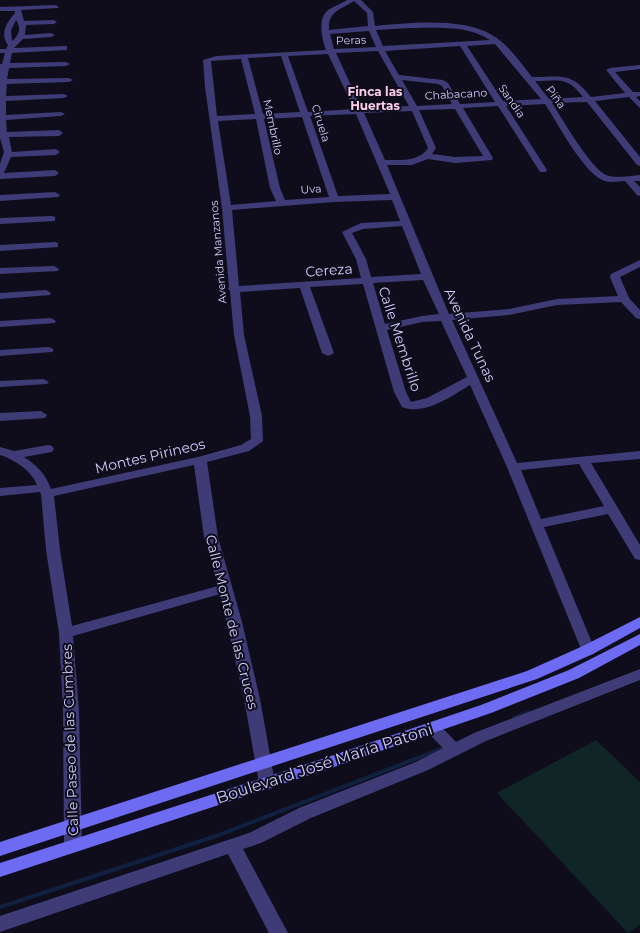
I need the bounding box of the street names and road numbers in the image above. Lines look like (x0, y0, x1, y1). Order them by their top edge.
street label: Peras (336, 32, 367, 48)
street label: Sandia (495, 82, 529, 120)
street label: Piña (543, 83, 569, 111)
street label: Chabacano (424, 85, 488, 103)
street label: Membrillo (260, 98, 286, 156)
street label: Ciruela (309, 102, 333, 144)
street label: Uva (300, 181, 322, 197)
street label: Avenida Manzanos (206, 199, 229, 304)
street label: Cereza (305, 259, 353, 281)
street label: Calle Membrillo (375, 284, 426, 394)
street label: Avenida Tunas (440, 285, 500, 385)
street label: Montes Pirineos (93, 435, 207, 477)
street label: Calle Monte de las Cruces (202, 533, 262, 711)
street label: Calle Paseo de las Cumbres (58, 644, 82, 836)
street label: Boulevard José María Patoni (214, 719, 435, 807)

